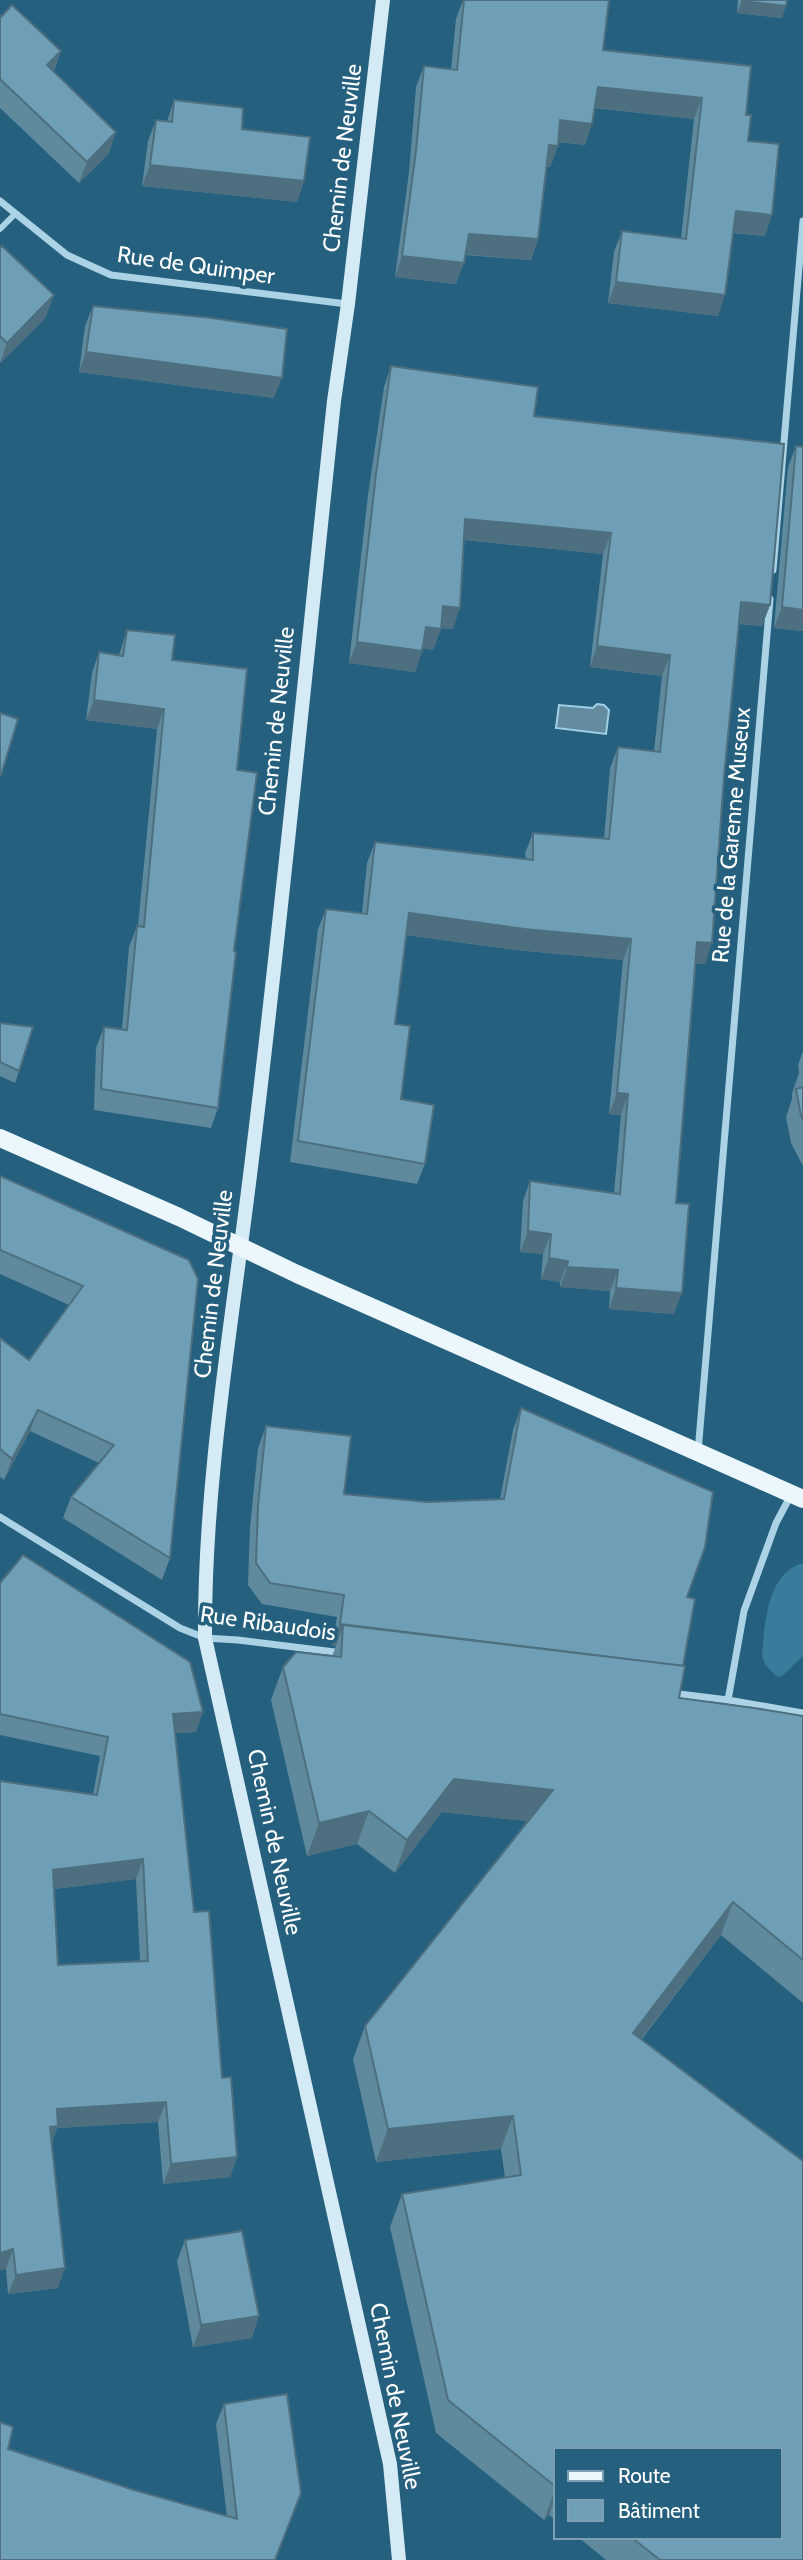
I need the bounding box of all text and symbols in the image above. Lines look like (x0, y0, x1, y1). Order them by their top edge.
street label: Chemin de Neuville (317, 62, 367, 254)
street label: Rue de Quimper (115, 240, 277, 290)
street label: Chemin de Neuville (252, 625, 300, 817)
street label: Rue de la Garenne Museux (706, 706, 756, 964)
street label: Chemin de Neuville (188, 1188, 238, 1380)
street label: Rue Ribaudois (198, 1600, 338, 1646)
street label: Chemin de Neuville (242, 1746, 308, 1938)
street label: Chemin de Neuville (364, 2300, 428, 2492)
legend (554, 2448, 782, 2539)
text: Route (618, 2463, 671, 2488)
text: Bâtiment (618, 2498, 700, 2523)

